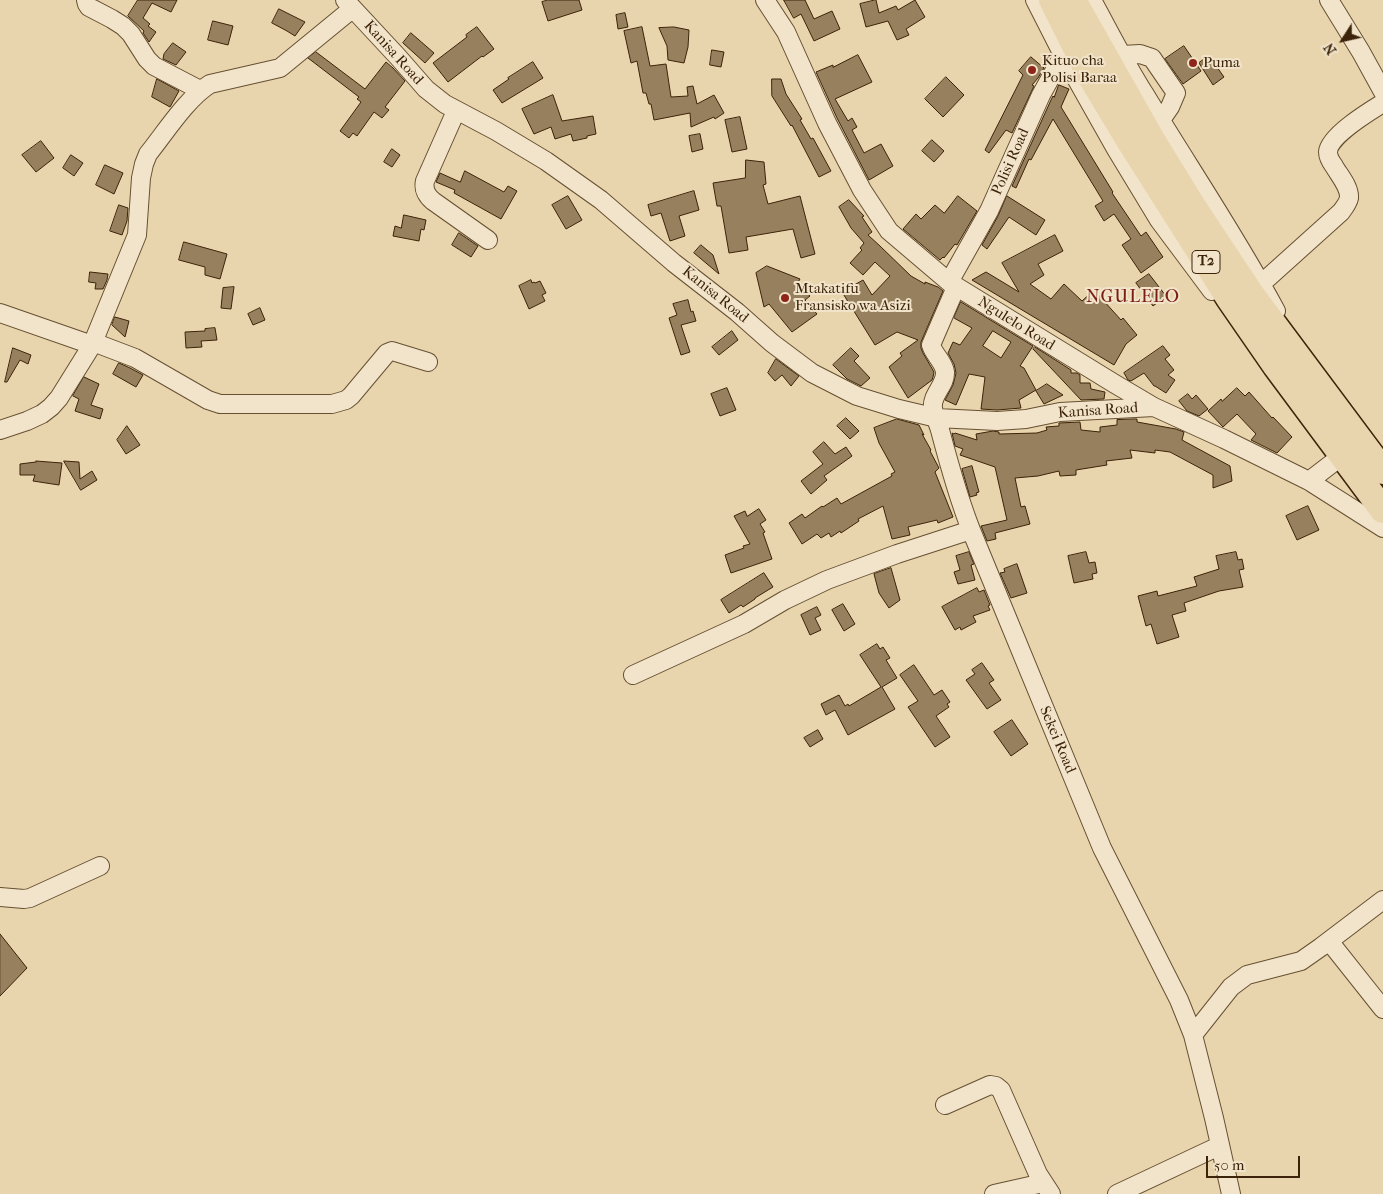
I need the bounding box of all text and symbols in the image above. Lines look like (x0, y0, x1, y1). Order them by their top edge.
north arrow (1318, 15, 1368, 65)
street label: Kanisa Road (359, 17, 427, 89)
text: N (1320, 40, 1340, 58)
place label: Kituo cha Polisi Baraa (1042, 52, 1117, 87)
place label: Puma (1203, 54, 1240, 72)
marker: Puma (1187, 57, 1199, 69)
marker: Kituo cha Polisi Baraa (1026, 64, 1038, 76)
street label: Polisi Road (988, 126, 1034, 198)
road number: T2 (1192, 250, 1220, 274)
street label: Kanisa Road (678, 263, 752, 327)
place label: Mtakatifu Fransisko wa Asizi (795, 280, 911, 315)
district label: NGULELO (1085, 287, 1181, 309)
marker: Mtakatifu Fransisko wa Asizi (779, 292, 791, 304)
street label: Ngulelo Road (974, 293, 1058, 355)
street label: Kanisa Road (1057, 399, 1139, 423)
street label: Sekei Road (1035, 704, 1079, 776)
scale bar (1208, 1146, 1302, 1178)
text: 50 m (1214, 1156, 1244, 1174)

